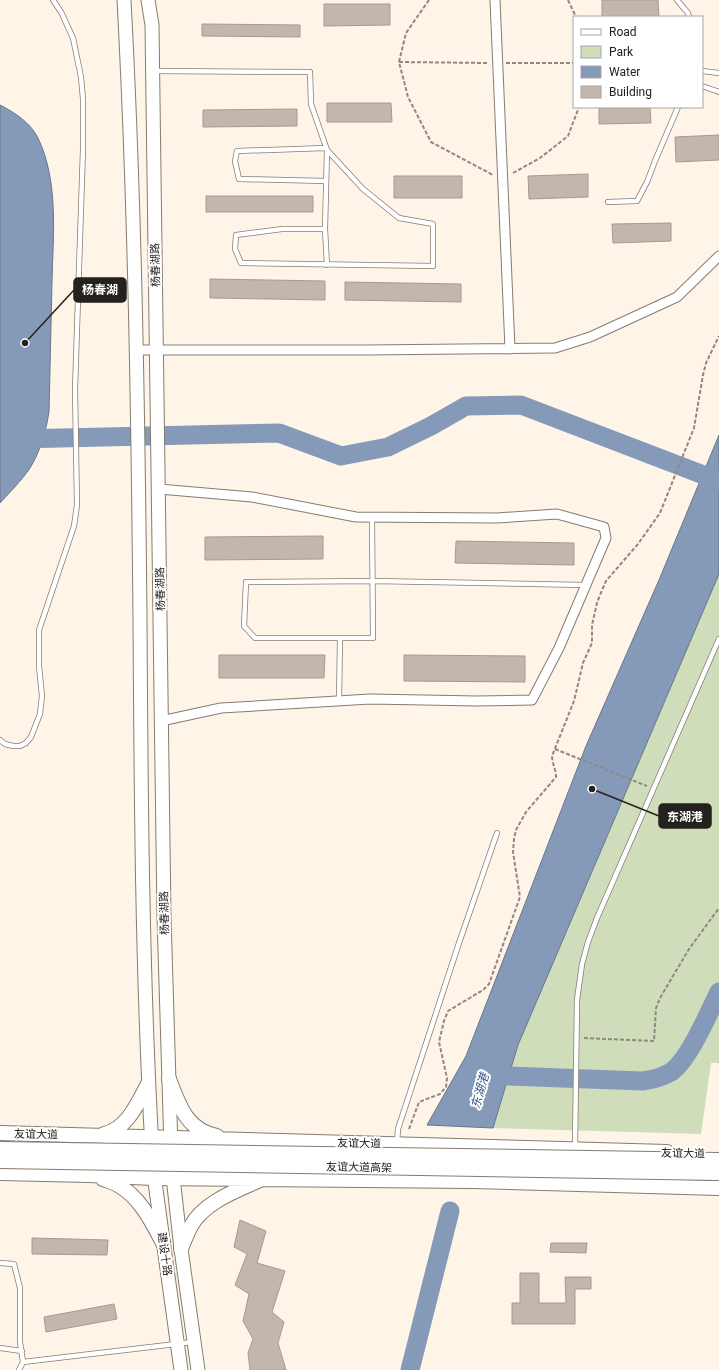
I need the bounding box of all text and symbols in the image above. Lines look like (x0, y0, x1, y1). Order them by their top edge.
legend (573, 16, 703, 108)
text: Road (609, 25, 637, 39)
text: Park (609, 45, 634, 59)
text: Water (609, 65, 640, 79)
text: Building (609, 85, 652, 99)
street label: 杨春湖路 (149, 243, 162, 287)
callout: 杨春湖 (74, 278, 126, 302)
text: 杨春湖 (82, 283, 118, 297)
street label: 杨春湖路 (154, 567, 167, 611)
callout: 东湖港 (659, 804, 711, 828)
text: 东湖港 (667, 810, 703, 824)
street label: 杨春湖路 (158, 891, 171, 935)
water label: 东湖港 (468, 1070, 492, 1110)
street label: 友谊大道 (14, 1128, 58, 1141)
street label: 友谊大道 (337, 1137, 381, 1150)
street label: 友谊大道 (661, 1147, 705, 1160)
street label: 友谊大道高架 (326, 1160, 392, 1175)
street label: 建设十路 (155, 1231, 174, 1277)

